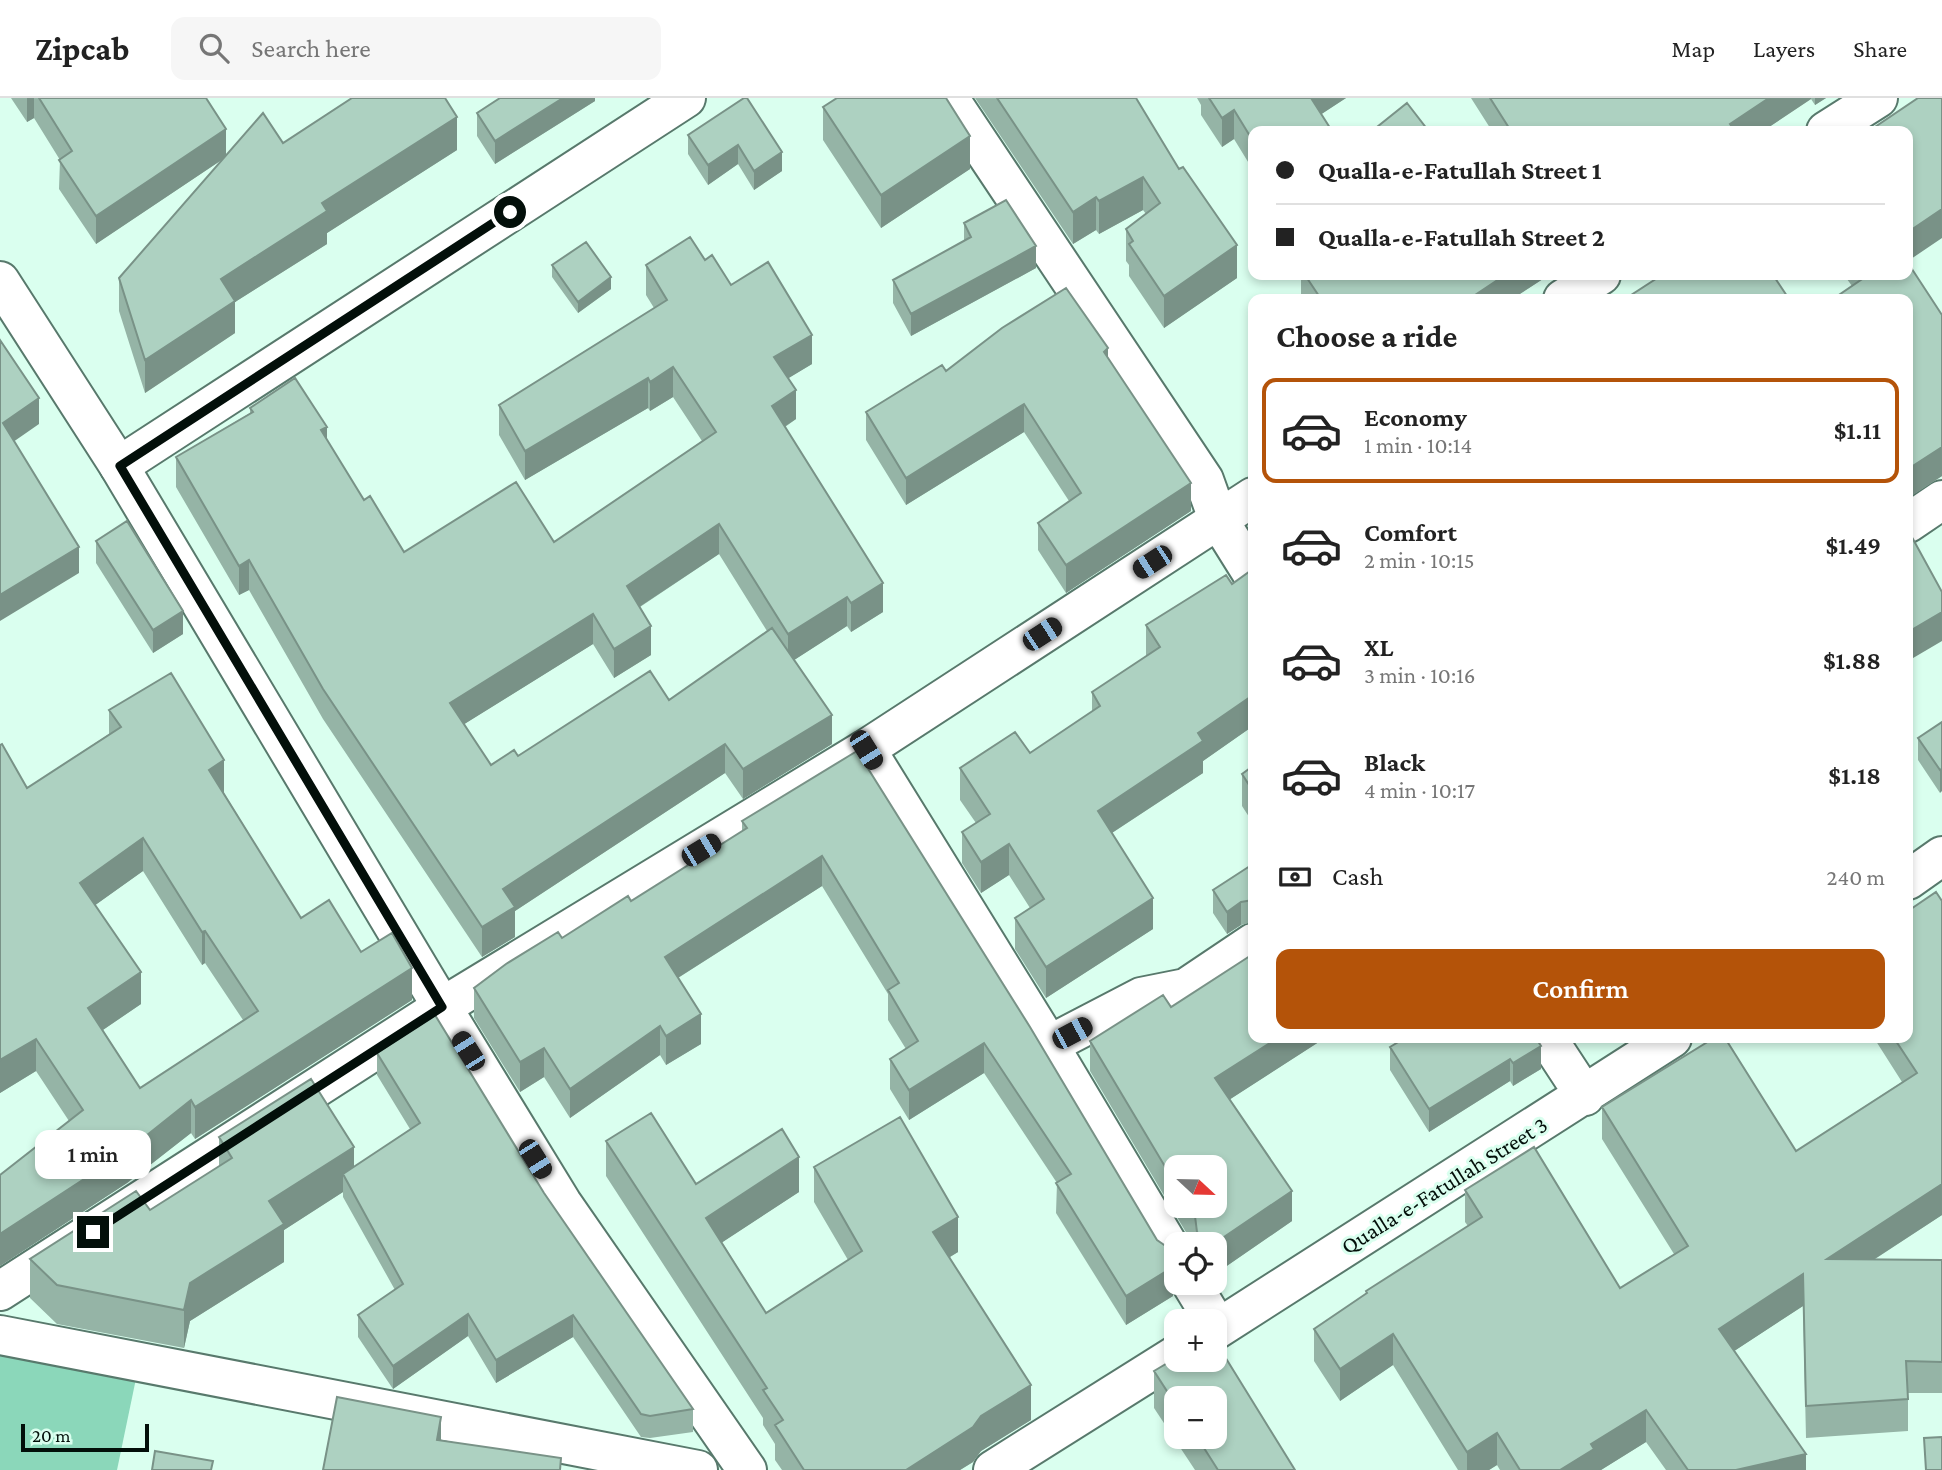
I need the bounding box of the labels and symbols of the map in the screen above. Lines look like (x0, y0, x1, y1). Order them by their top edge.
route start (494, 196, 526, 228)
car (1129, 542, 1176, 582)
car (1019, 614, 1066, 654)
car (846, 727, 887, 773)
car (678, 830, 725, 870)
car (1049, 1014, 1096, 1052)
car (448, 1028, 489, 1074)
street label: Qualla-e-Fatullah Street 3 (1336, 1111, 1552, 1259)
callout: 1 min (35, 1130, 151, 1180)
car (515, 1136, 556, 1182)
north arrow (1164, 1155, 1227, 1218)
route end (77, 1216, 109, 1248)
scale bar (21, 1421, 149, 1453)

